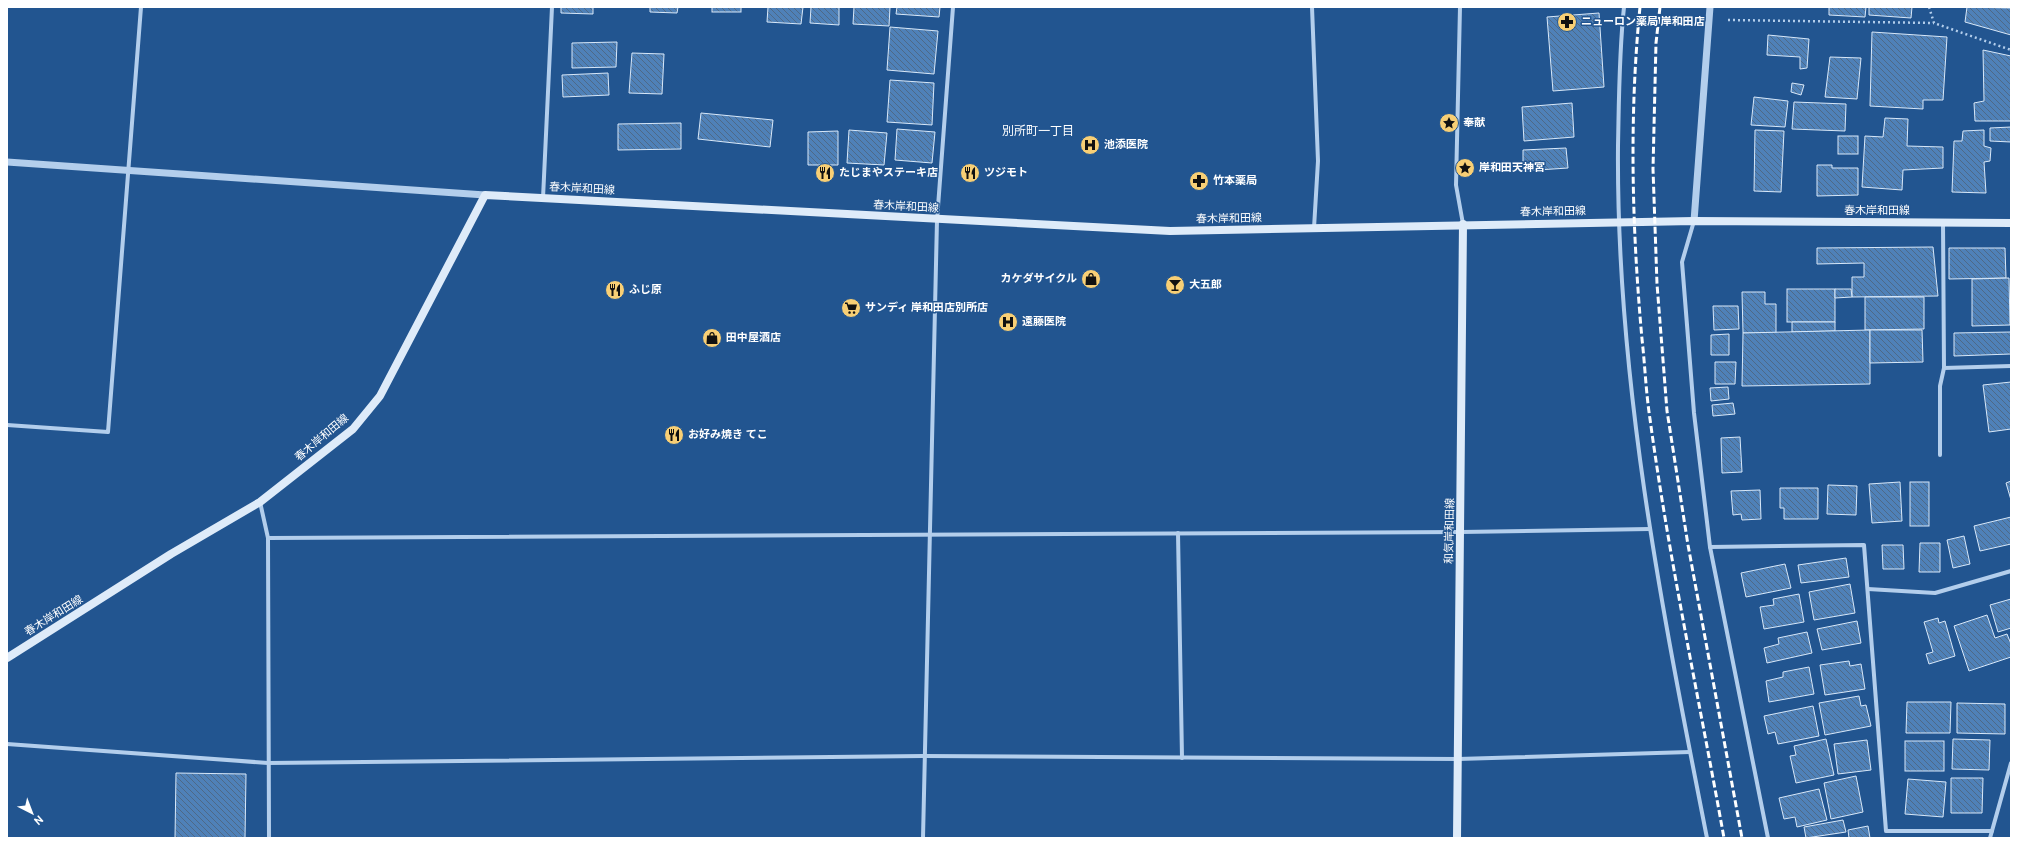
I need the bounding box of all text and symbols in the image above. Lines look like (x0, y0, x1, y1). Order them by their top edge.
pharmacy icon: ニューロン薬局 岸和田店 (1556, 11, 1578, 33)
place label: ニューロン薬局 岸和田店 (1581, 15, 1705, 29)
place icon: 奉献 (1438, 112, 1460, 134)
place label: 奉献 (1463, 116, 1486, 130)
district label: 別所町一丁目 (1002, 124, 1074, 140)
hospital icon: 池添医院 (1079, 134, 1101, 156)
place label: 池添医院 (1104, 138, 1148, 152)
place icon: 岸和田天神宮 (1454, 157, 1476, 179)
place label: 岸和田天神宮 (1479, 161, 1545, 175)
restaurant icon: たじまやステーキ店 (814, 162, 836, 184)
restaurant icon: ツジモト (959, 162, 981, 184)
place label: たじまやステーキ店 (839, 166, 938, 180)
place label: ツジモト (984, 166, 1028, 180)
pharmacy icon: 竹本薬局 (1188, 170, 1210, 192)
place label: 竹本薬局 (1213, 174, 1257, 188)
street label: 春木岸和田線 (549, 180, 615, 198)
street label: 春木岸和田線 (873, 198, 939, 216)
street label: 春木岸和田線 (1520, 204, 1586, 220)
street label: 春木岸和田線 (1844, 204, 1910, 218)
street label: 春木岸和田線 (1196, 211, 1262, 227)
shop icon: カケダサイクル (1080, 268, 1102, 290)
place label: カケダサイクル (1001, 272, 1077, 286)
bar icon: 大五郎 (1164, 274, 1186, 296)
place label: 大五郎 (1189, 278, 1222, 292)
restaurant icon: ふじ原 (604, 279, 626, 301)
place label: ふじ原 (629, 283, 662, 297)
supermarket icon: サンディ 岸和田店別所店 (840, 297, 862, 319)
place label: サンディ 岸和田店別所店 (865, 301, 988, 315)
hospital icon: 遠藤医院 (997, 311, 1019, 333)
place label: 遠藤医院 (1022, 315, 1066, 329)
shop icon: 田中屋酒店 (701, 327, 723, 349)
place label: 田中屋酒店 (726, 331, 781, 345)
street label: 春木岸和田線 (292, 411, 352, 465)
restaurant icon: お好み焼き てこ (663, 424, 685, 446)
place label: お好み焼き てこ (688, 428, 768, 442)
street label: 和気岸和田線 (1442, 498, 1458, 564)
street label: 春木岸和田線 (22, 593, 86, 639)
north arrow (12, 793, 52, 833)
text: N (30, 812, 46, 828)

